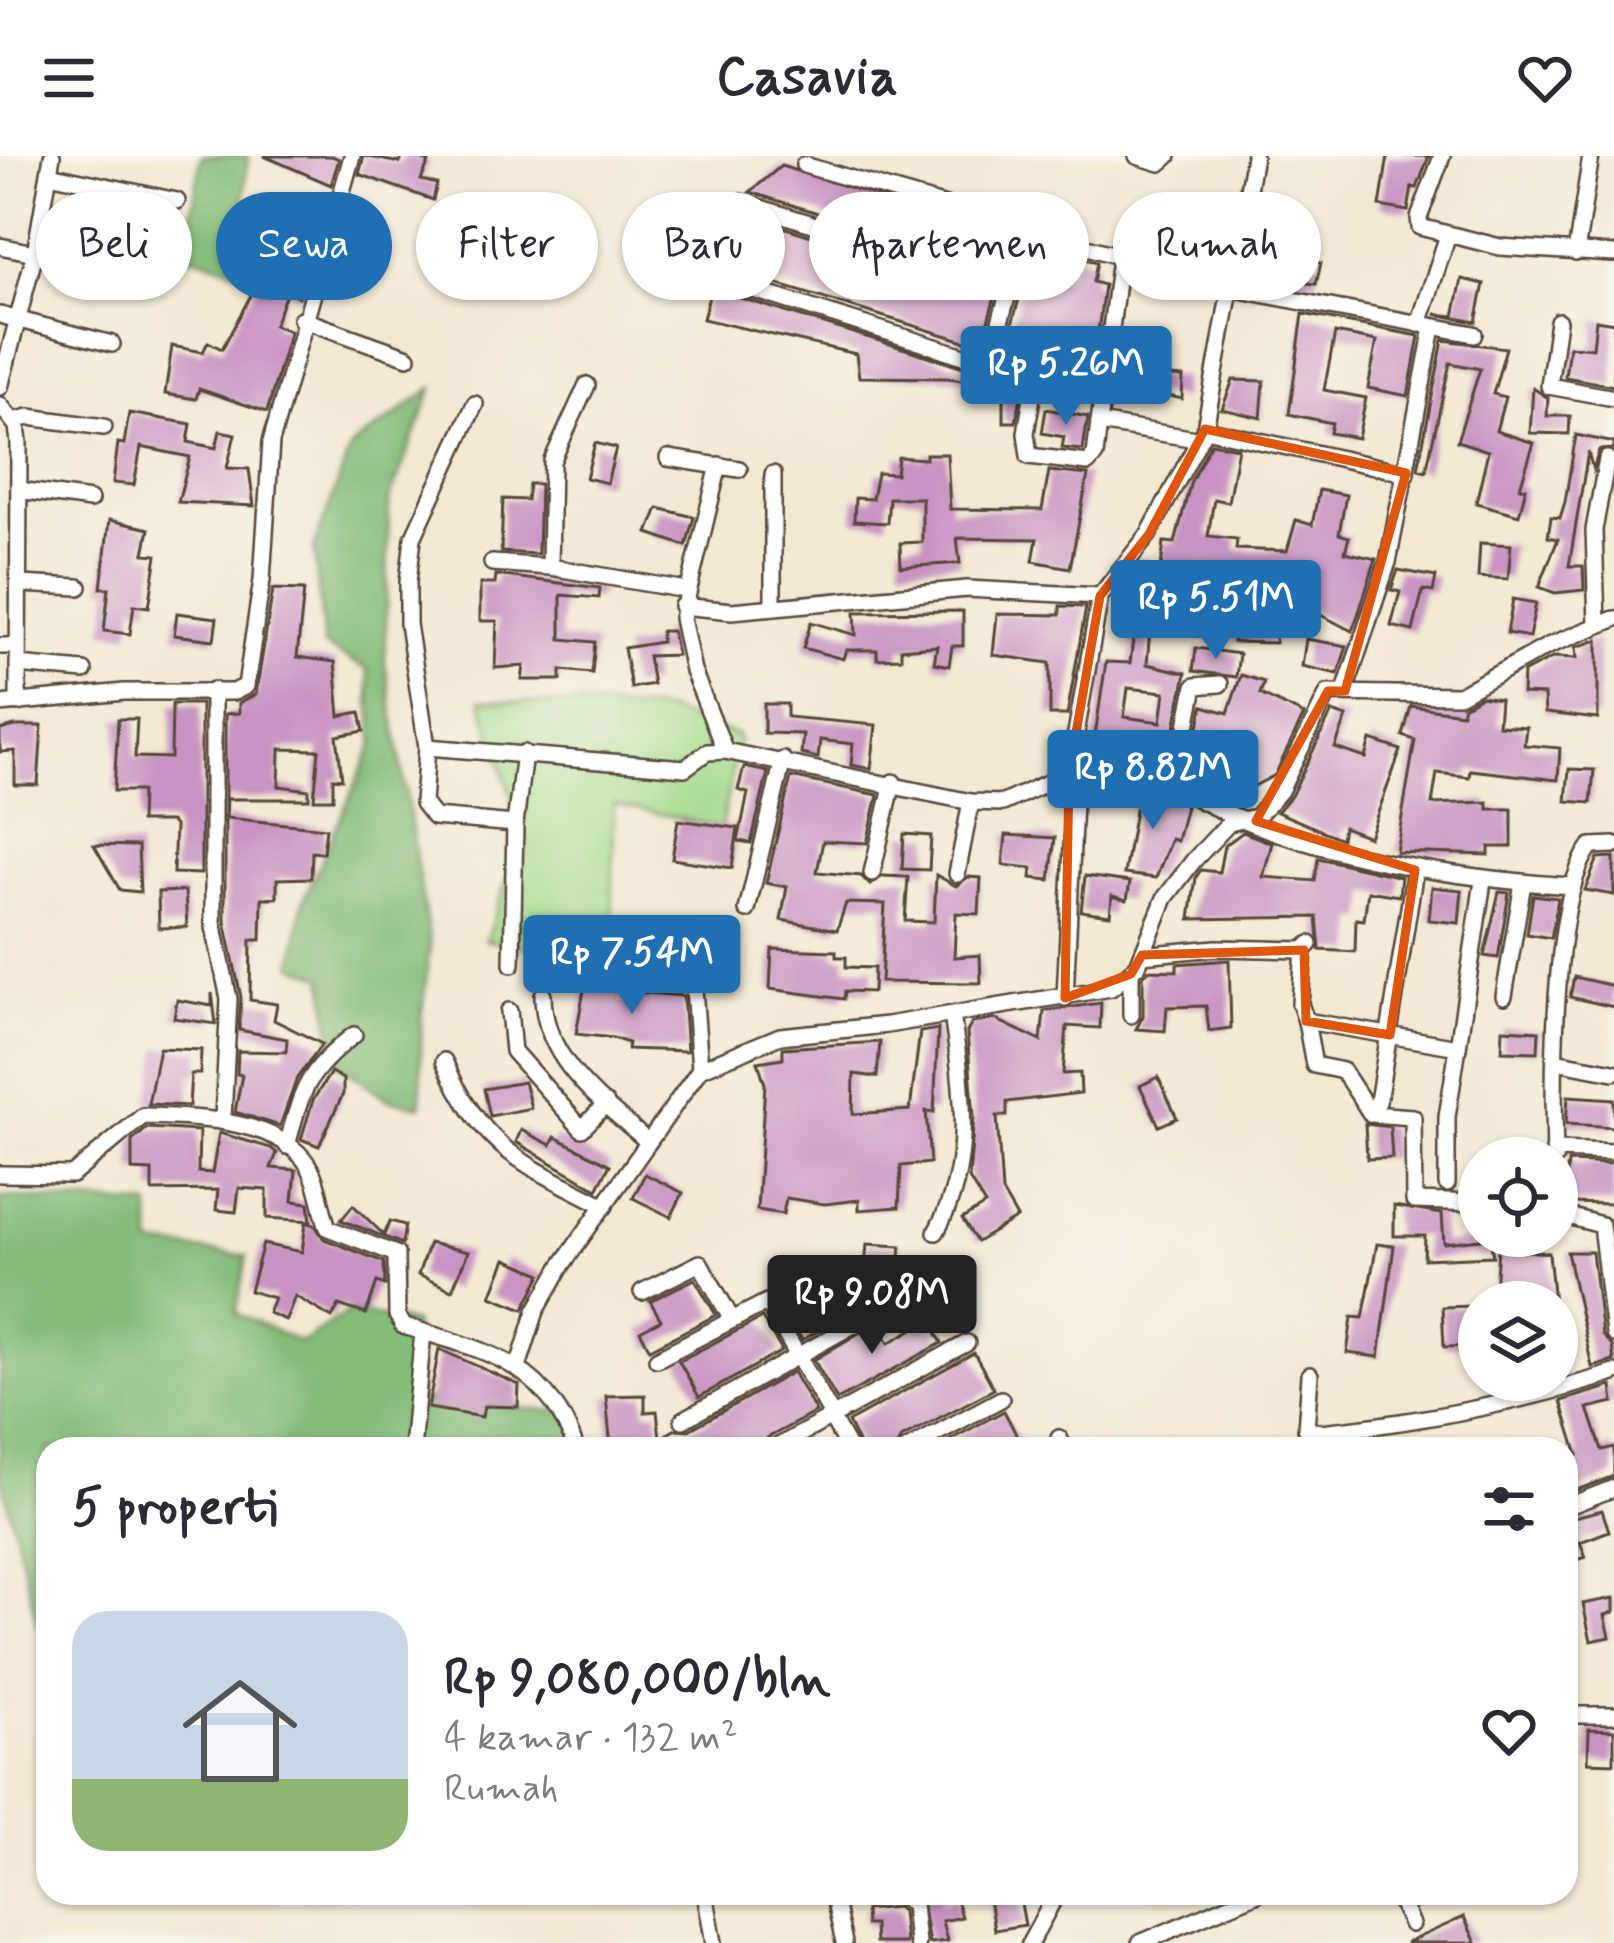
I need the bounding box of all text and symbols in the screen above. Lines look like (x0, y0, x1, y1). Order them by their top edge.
text: Casavia (716, 43, 898, 114)
icon: menu (36, 45, 102, 111)
icon: heart (1512, 45, 1578, 111)
chip: Beli (36, 192, 192, 300)
chip: Sewa (216, 192, 392, 300)
chip: Filter (416, 192, 598, 300)
chip: Baru (622, 192, 785, 300)
chip: Apartemen (809, 192, 1089, 300)
chip: Rumah (1113, 192, 1321, 300)
pin: Rp 5.26M (942, 326, 1190, 428)
text: Rp 5.26M (988, 339, 1144, 390)
pin: Rp 5.51M (1092, 560, 1340, 662)
text: Rp 5.51M (1138, 573, 1294, 624)
pin: Rp 8.82M (1029, 730, 1277, 832)
text: Rp 8.82M (1074, 743, 1232, 794)
pin: Rp 7.54M (508, 915, 756, 1017)
text: Rp 7.54M (550, 928, 714, 979)
map controls (1458, 1137, 1578, 1401)
button: locate (1458, 1137, 1578, 1257)
pin: Rp 9.08M (748, 1255, 996, 1357)
text: Rp 9.08M (795, 1268, 950, 1319)
button: layers (1458, 1281, 1578, 1401)
text: 5 properti (72, 1476, 277, 1542)
icon: filters (1476, 1476, 1542, 1542)
text: Rp 9,080,000/bln (444, 1647, 830, 1713)
icon: home (168, 1659, 312, 1803)
icon: heart (1476, 1698, 1542, 1764)
text: 4 kamar · 132 m² (444, 1713, 738, 1764)
text: Rumah (444, 1764, 559, 1815)

